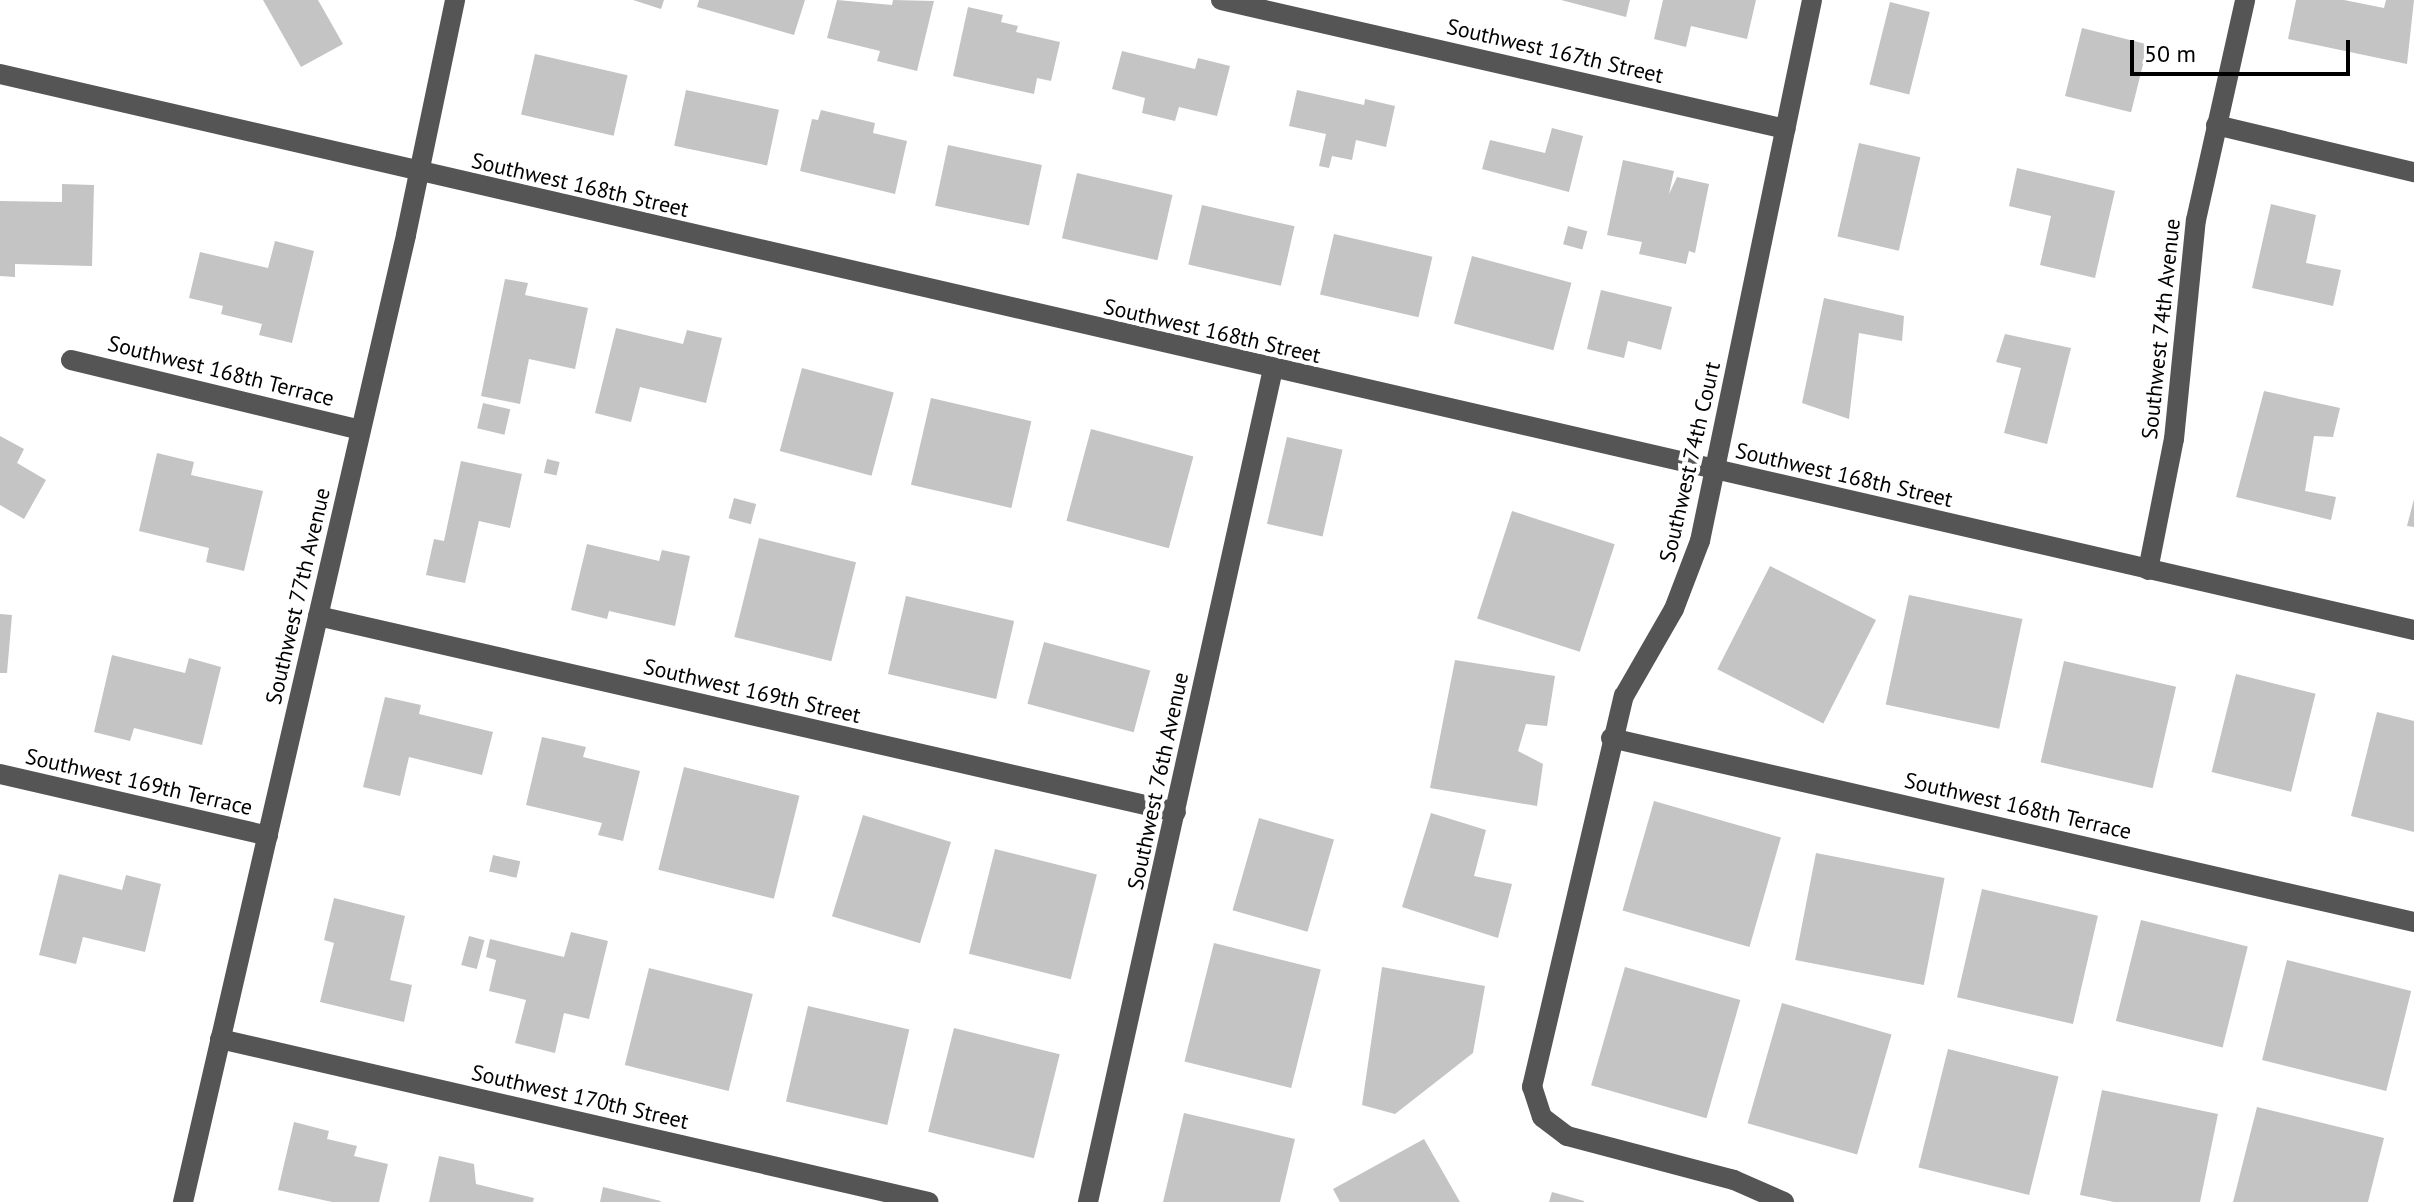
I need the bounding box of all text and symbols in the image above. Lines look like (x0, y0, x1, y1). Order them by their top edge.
street label: Southwest 167th Street (1444, 13, 1666, 89)
scale bar (2134, 24, 2354, 74)
text: 50 m (2144, 38, 2196, 69)
street label: Southwest 168th Street (469, 147, 691, 223)
street label: Southwest 74th Avenue (2136, 217, 2186, 441)
street label: Southwest 168th Street (1101, 293, 1323, 369)
street label: Southwest 168th Terrace (105, 330, 337, 412)
street label: Southwest 74th Court (1654, 359, 1726, 565)
street label: Southwest 168th Street (1733, 437, 1955, 513)
street label: Southwest 77th Avenue (260, 485, 336, 707)
street label: Southwest 169th Street (641, 653, 863, 729)
street label: Southwest 76th Avenue (1122, 669, 1194, 893)
street label: Southwest 169th Terrace (23, 743, 255, 821)
street label: Southwest 168th Terrace (1902, 767, 2134, 845)
street label: Southwest 170th Street (469, 1059, 691, 1135)

